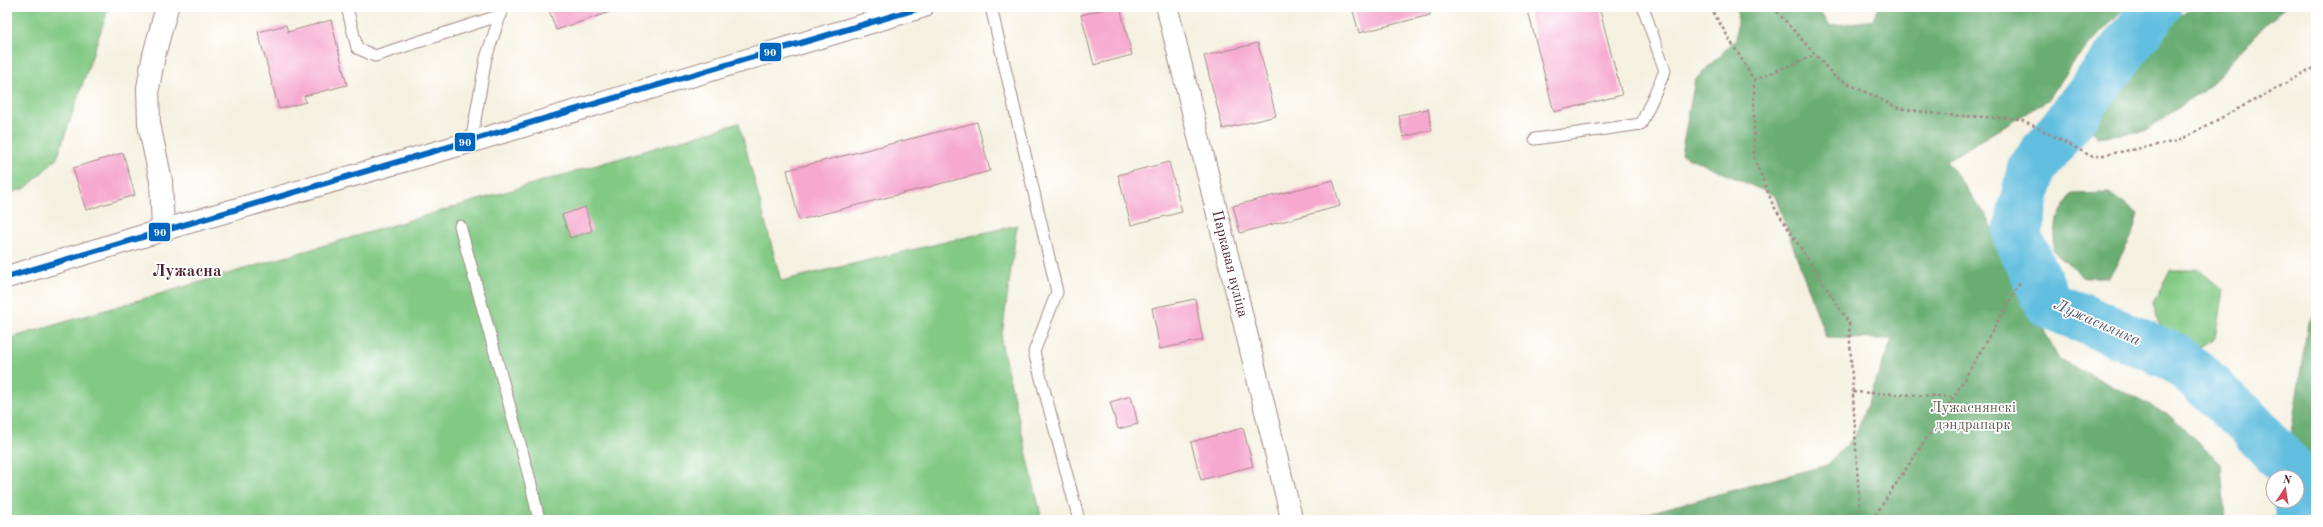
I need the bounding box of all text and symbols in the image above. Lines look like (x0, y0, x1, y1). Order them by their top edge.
line badge: 90 (759, 42, 782, 62)
text: 90 (764, 48, 776, 59)
line badge: 90 (454, 132, 476, 152)
text: 90 (459, 138, 471, 149)
street label: Паркавая вуліца (1208, 209, 1250, 320)
line badge: 90 (148, 222, 171, 242)
text: 90 (154, 228, 166, 239)
district label: Лужасна (152, 263, 222, 280)
water label: Лужаснянка (2051, 297, 2143, 349)
park label: Лужаснянскі дэндрапарк (1930, 401, 2016, 433)
north arrow (2265, 469, 2305, 509)
text: N (2282, 474, 2293, 487)

